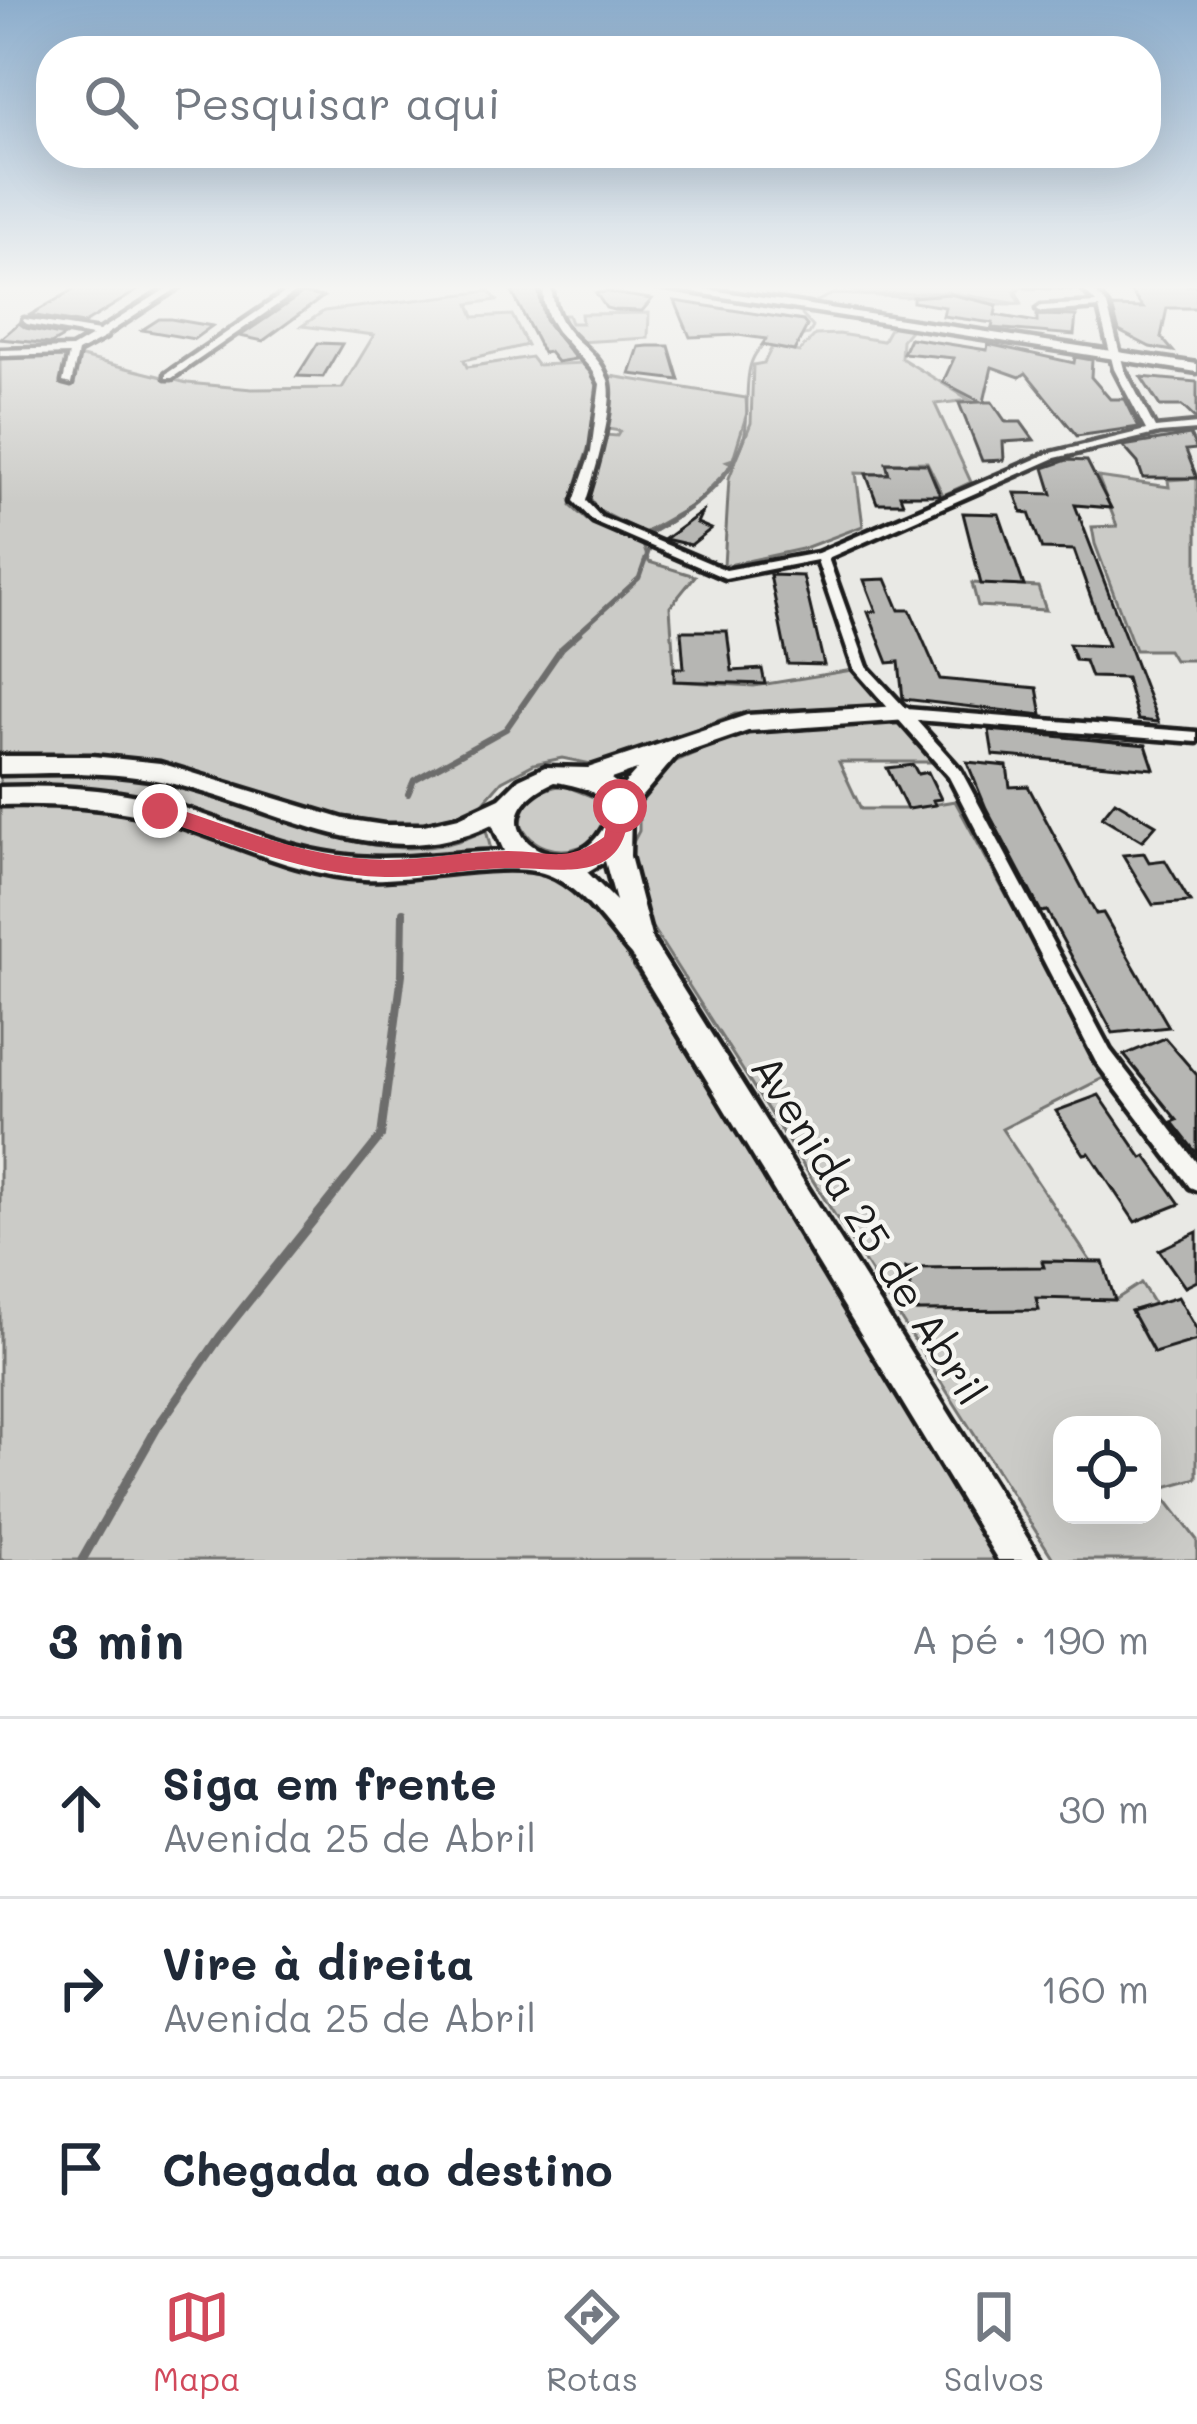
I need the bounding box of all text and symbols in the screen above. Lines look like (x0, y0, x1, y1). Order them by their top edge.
search box (36, 36, 1161, 168)
icon: search (78, 69, 144, 135)
text: Pesquisar aqui (174, 73, 501, 131)
route start (593, 779, 647, 833)
route end (133, 784, 187, 838)
street label: Avenida 25 de Abril (740, 1043, 1000, 1415)
map controls (1053, 1416, 1161, 1524)
button: locate (1053, 1416, 1161, 1524)
text: 3 min (48, 1605, 184, 1672)
text: A pé · 190 m (911, 1613, 1149, 1664)
text: Siga em frente (162, 1753, 497, 1811)
icon: ahead (48, 1775, 114, 1841)
text: 30 m (1059, 1782, 1149, 1833)
text: Avenida 25 de Abril (162, 1811, 536, 1862)
text: Vire à direita (162, 1933, 474, 1991)
icon: right (48, 1955, 114, 2021)
text: 160 m (1040, 1962, 1149, 2013)
text: Avenida 25 de Abril (162, 1991, 536, 2042)
icon: arrive (48, 2135, 114, 2201)
text: Chegada ao destino (162, 2139, 613, 2197)
tab: Mapa (153, 2284, 241, 2399)
tab: Rotas (546, 2284, 638, 2399)
tab: Salvos (944, 2284, 1044, 2399)

